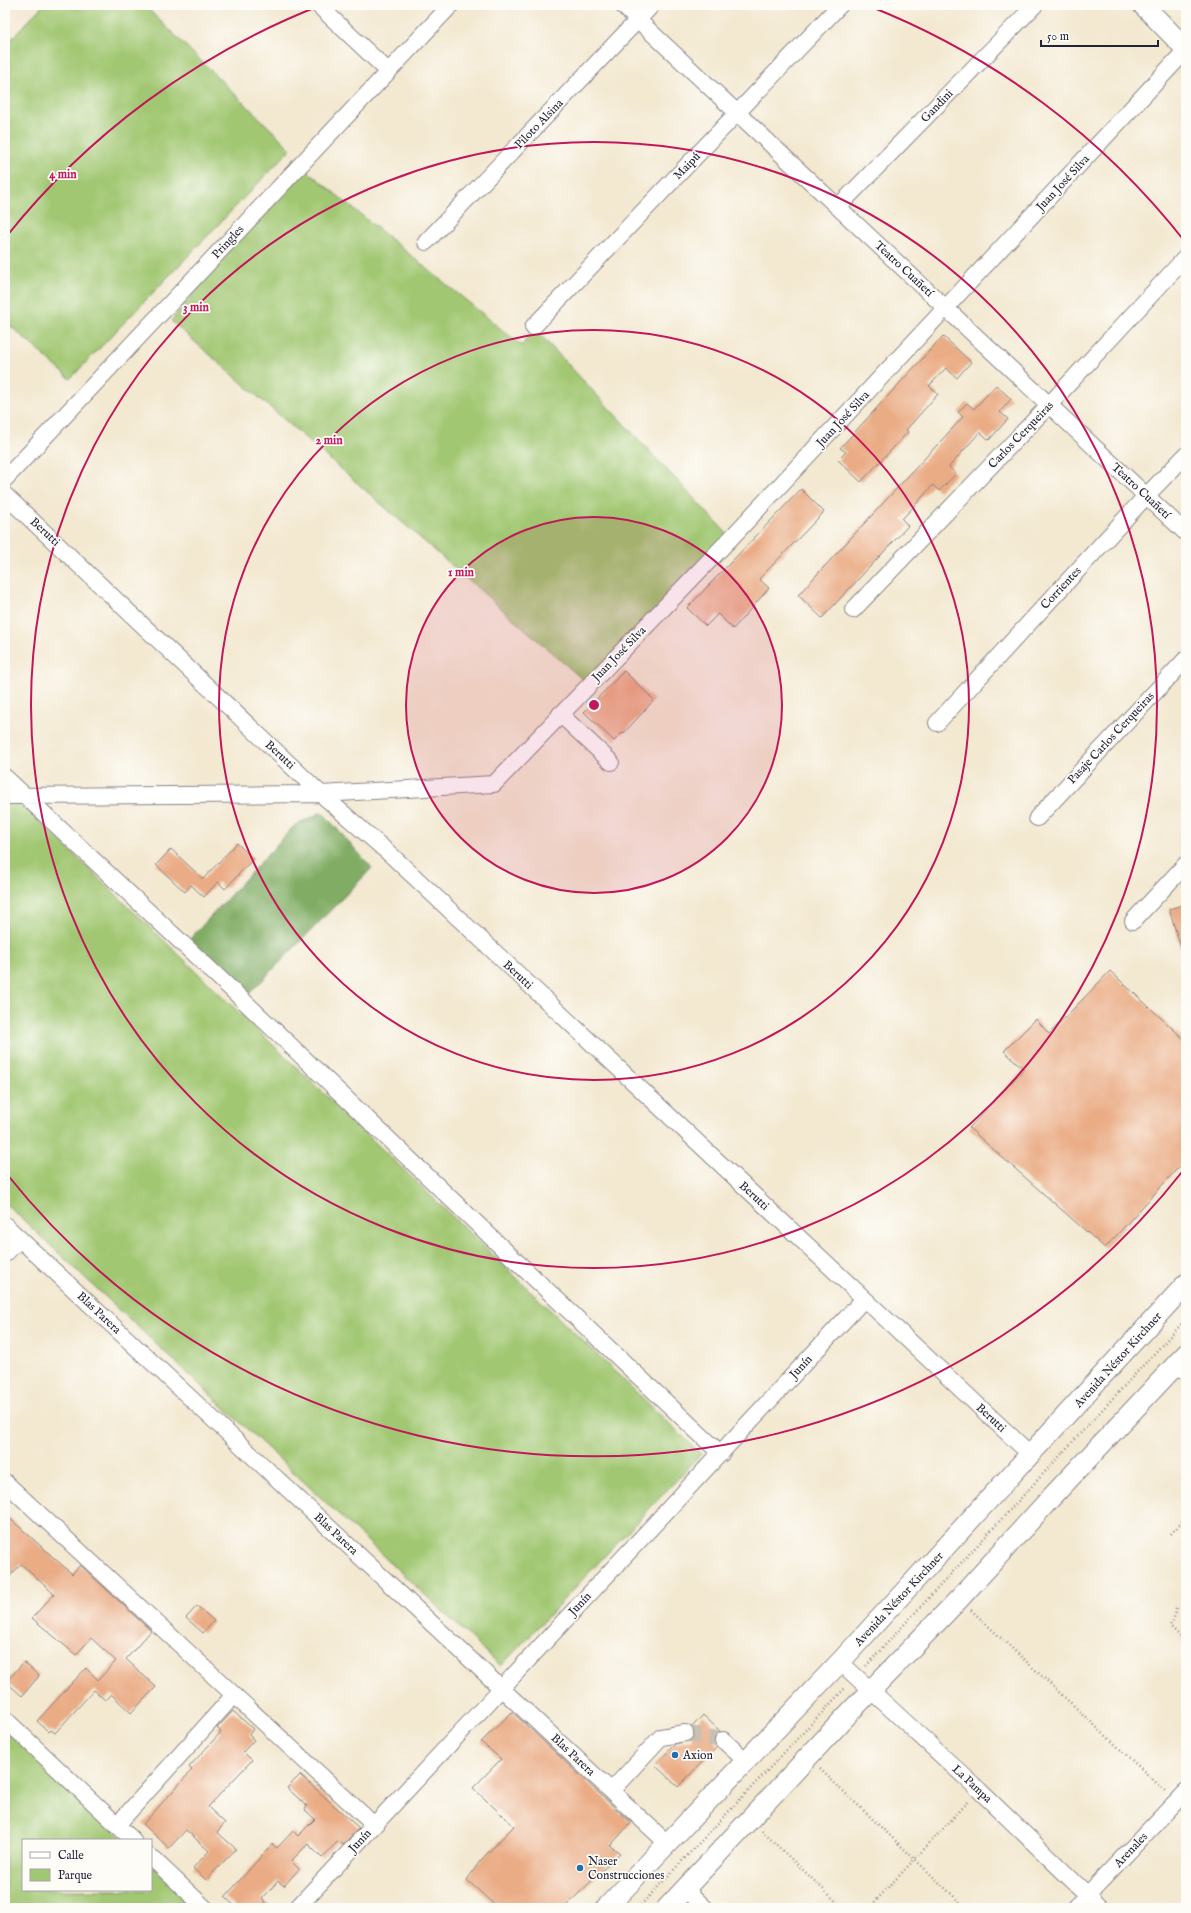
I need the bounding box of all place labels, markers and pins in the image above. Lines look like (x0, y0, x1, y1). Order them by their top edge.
centre of rings (587, 698, 601, 712)
place label: Axion (682, 1748, 714, 1763)
marker: Axion (670, 1750, 680, 1760)
place label: Naser Construcciones (588, 1854, 664, 1883)
marker: Naser Construcciones (575, 1863, 585, 1873)

